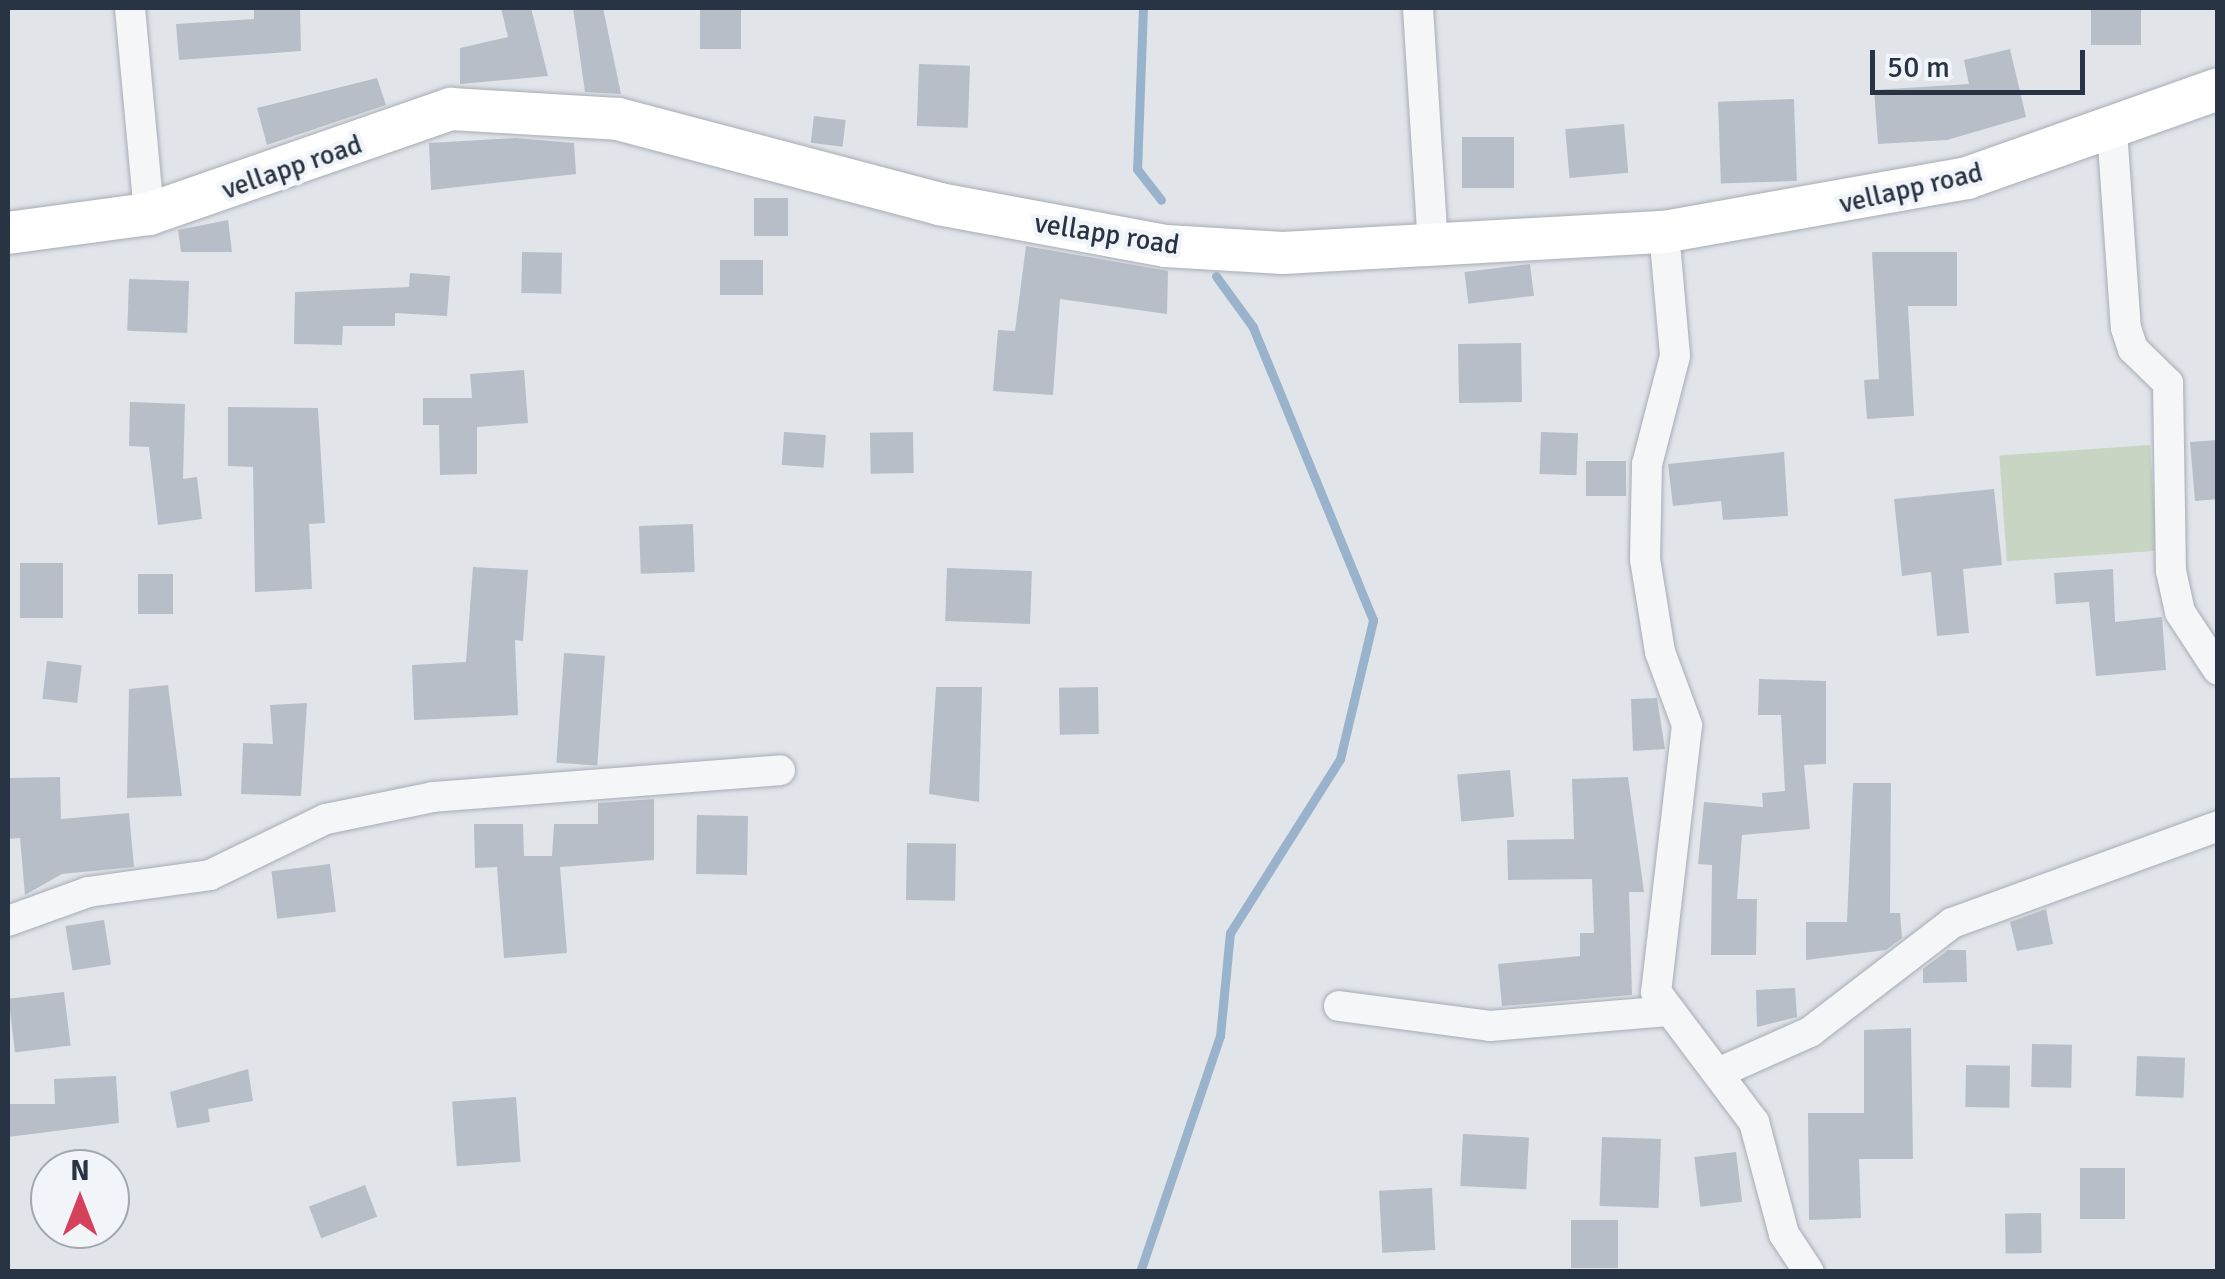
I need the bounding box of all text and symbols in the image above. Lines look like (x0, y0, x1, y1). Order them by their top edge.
scale bar (1875, 30, 2090, 92)
text: 50 m (1887, 49, 1950, 86)
street label: vellapp road (218, 127, 366, 207)
street label: vellapp road (1836, 155, 1986, 221)
street label: vellapp road (1032, 206, 1182, 262)
north arrow (30, 1149, 130, 1249)
text: N (70, 1154, 90, 1188)

